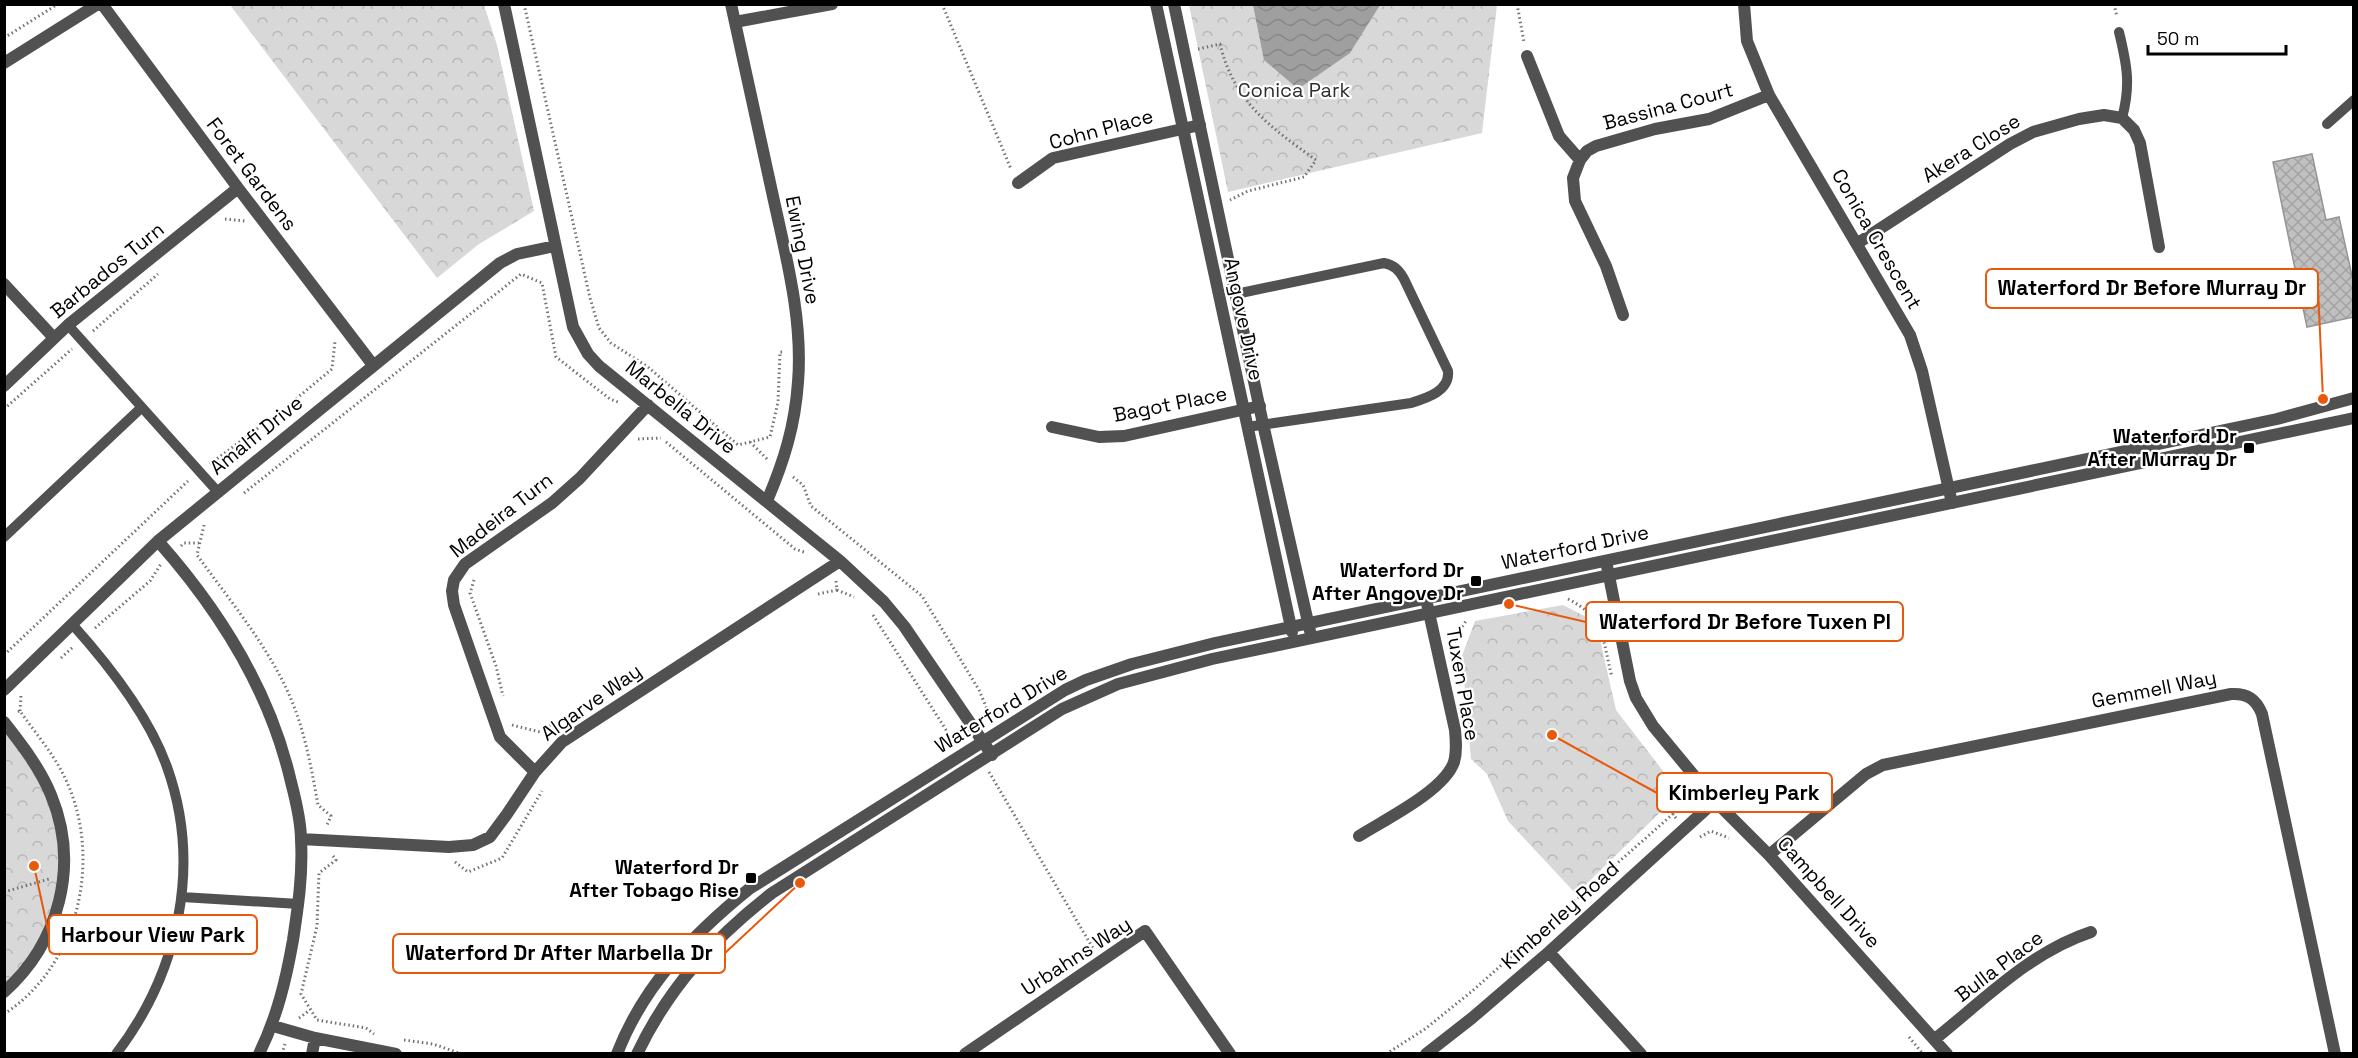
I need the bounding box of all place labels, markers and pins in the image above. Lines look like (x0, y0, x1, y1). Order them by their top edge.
callout: Waterford Dr Before Murray Dr (1986, 269, 2318, 308)
place label: Waterford Dr After Murray Dr (2088, 423, 2237, 472)
marker: Waterford Dr After Murray Dr (2242, 441, 2256, 455)
place label: Waterford Dr After Angove Dr (1312, 557, 1464, 606)
marker: Waterford Dr After Angove Dr (1469, 574, 1483, 588)
callout: Waterford Dr Before Tuxen Pl (1586, 602, 1903, 641)
callout: Kimberley Park (1657, 773, 1832, 812)
place label: Waterford Dr After Tobago Rise (569, 854, 739, 903)
marker: Waterford Dr After Tobago Rise (744, 871, 758, 885)
callout: Harbour View Park (49, 915, 257, 954)
callout: Waterford Dr After Marbella Dr (393, 934, 725, 973)

